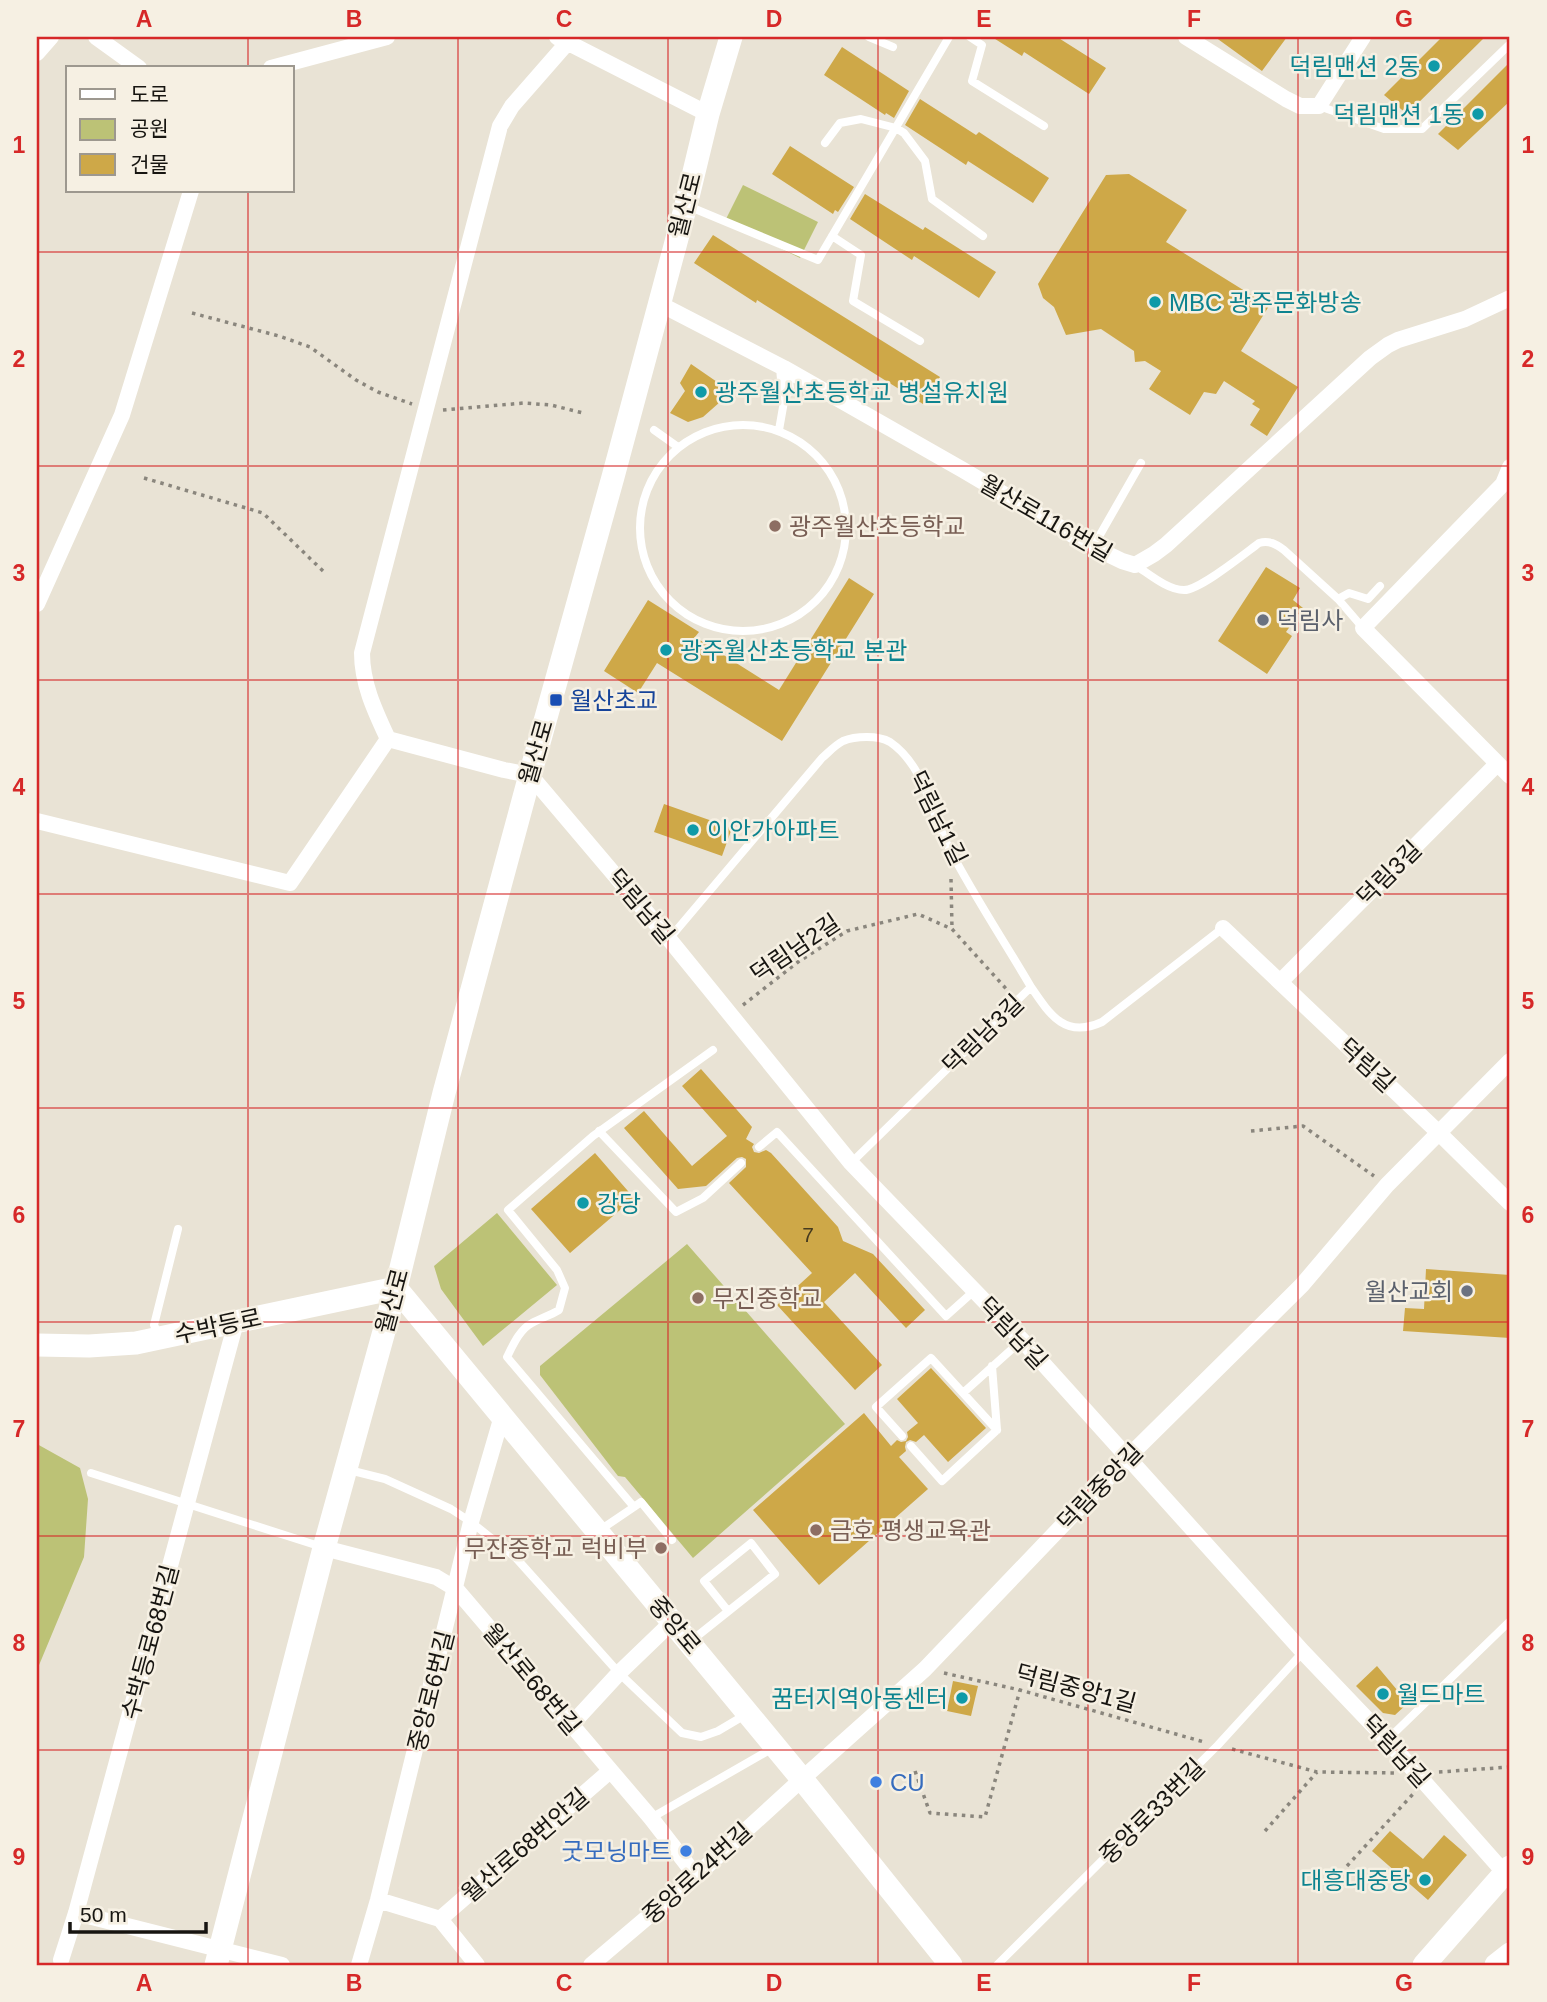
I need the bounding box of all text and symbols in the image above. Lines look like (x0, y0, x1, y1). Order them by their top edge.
text: A (136, 6, 152, 32)
text: B (346, 6, 362, 32)
text: C (556, 6, 572, 32)
text: D (766, 6, 782, 32)
text: E (976, 6, 992, 32)
text: F (1187, 6, 1201, 32)
text: G (1395, 6, 1413, 32)
place label: 덕림맨션 2동 (1290, 53, 1420, 80)
marker: 덕림맨션 2동 (1426, 58, 1442, 74)
legend (66, 66, 294, 192)
text: 도로 (130, 83, 169, 106)
place label: 덕림맨션 1동 (1334, 101, 1464, 128)
marker: 덕림맨션 1동 (1470, 106, 1486, 122)
text: 공원 (130, 117, 169, 140)
text: 1 (13, 132, 26, 158)
text: 1 (1522, 132, 1535, 158)
text: 건물 (130, 153, 169, 176)
street label: 월산로 (664, 170, 706, 240)
place label: MBC 광주문화방송 (1169, 289, 1361, 316)
marker: MBC 광주문화방송 (1147, 294, 1163, 310)
text: 2 (13, 346, 25, 372)
text: 2 (1522, 346, 1534, 372)
place label: 광주월산초등학교 병설유치원 (715, 379, 1009, 406)
marker: 광주월산초등학교 병설유치원 (693, 384, 709, 400)
street label: 월산로116번길 (975, 469, 1117, 567)
place label: 광주월산초등학교 (789, 513, 966, 540)
marker: 광주월산초등학교 (767, 518, 783, 534)
text: 3 (13, 560, 25, 586)
text: 3 (1522, 560, 1534, 586)
place label: 덕림사 (1277, 607, 1343, 634)
marker: 덕림사 (1255, 612, 1271, 628)
place label: 광주월산초등학교 본관 (680, 637, 907, 664)
marker: 광주월산초등학교 본관 (658, 642, 674, 658)
place label: 월산초교 (570, 687, 658, 714)
marker: 월산초교 (548, 692, 564, 708)
street label: 월산로 (514, 716, 558, 788)
street label: 덕림남1길 (904, 766, 972, 870)
text: 4 (13, 774, 26, 800)
text: 4 (1522, 774, 1535, 800)
place label: 이안가아파트 (707, 817, 839, 844)
marker: 이안가아파트 (685, 822, 701, 838)
street label: 덕림3길 (1351, 835, 1427, 911)
street label: 덕림남길 (602, 863, 680, 949)
street label: 덕림남2길 (745, 908, 845, 988)
text: 5 (13, 988, 26, 1014)
text: 5 (1522, 988, 1535, 1014)
street label: 덕림남3길 (937, 989, 1029, 1079)
street label: 덕림길 (1334, 1033, 1400, 1097)
place label: 강당 (597, 1190, 641, 1217)
marker: 강당 (575, 1195, 591, 1211)
text: 6 (13, 1202, 25, 1228)
text: 6 (1522, 1202, 1534, 1228)
house number: 7 (802, 1223, 814, 1246)
street label: 월산로 (370, 1266, 414, 1336)
place label: 월산교회 (1365, 1278, 1453, 1305)
marker: 월산교회 (1459, 1283, 1475, 1299)
place label: 무진중학교 (712, 1285, 822, 1312)
marker: 무진중학교 (690, 1290, 706, 1306)
street label: 덕림남길 (973, 1291, 1053, 1375)
street label: 수박등로 (172, 1304, 264, 1348)
text: 7 (13, 1416, 25, 1442)
text: 7 (1522, 1416, 1534, 1442)
street label: 덕림중앙길 (1052, 1438, 1148, 1536)
place label: 금호 평생교육관 (830, 1517, 991, 1544)
marker: 금호 평생교육관 (808, 1522, 824, 1538)
place label: 무잔중학교 럭비부 (464, 1535, 647, 1562)
marker: 무잔중학교 럭비부 (653, 1540, 669, 1556)
street label: 수박등로68번길 (116, 1562, 184, 1722)
street label: 중앙로 (643, 1591, 707, 1659)
street label: 월산로68번길 (478, 1618, 586, 1740)
street label: 중앙로6번길 (403, 1628, 459, 1754)
text: 8 (13, 1630, 26, 1656)
text: 8 (1522, 1630, 1535, 1656)
street label: 덕림중앙1길 (1013, 1659, 1139, 1717)
place label: 월드마트 (1397, 1681, 1485, 1708)
place label: 꿈터지역아동센터 (771, 1685, 948, 1712)
marker: 월드마트 (1375, 1686, 1391, 1702)
marker: 꿈터지역아동센터 (954, 1690, 970, 1706)
street label: 덕림남길 (1356, 1709, 1436, 1793)
street label: 중앙로33번길 (1094, 1753, 1210, 1869)
place label: CU (890, 1769, 925, 1796)
marker: CU (868, 1774, 884, 1790)
street label: 월산로68번안길 (456, 1783, 594, 1907)
street label: 중앙로24번길 (637, 1817, 757, 1929)
place label: 굿모닝마트 (562, 1838, 672, 1865)
marker: 굿모닝마트 (678, 1843, 694, 1859)
text: 9 (13, 1844, 25, 1870)
text: 9 (1522, 1844, 1534, 1870)
place label: 대흥대중탕 (1301, 1867, 1411, 1894)
marker: 대흥대중탕 (1417, 1872, 1433, 1888)
scale bar (70, 1890, 206, 1934)
text: 50 m (80, 1903, 127, 1926)
text: A (136, 1970, 152, 1996)
text: B (346, 1970, 362, 1996)
text: C (556, 1970, 572, 1996)
text: D (766, 1970, 782, 1996)
text: E (976, 1970, 992, 1996)
text: F (1187, 1970, 1201, 1996)
text: G (1395, 1970, 1413, 1996)

